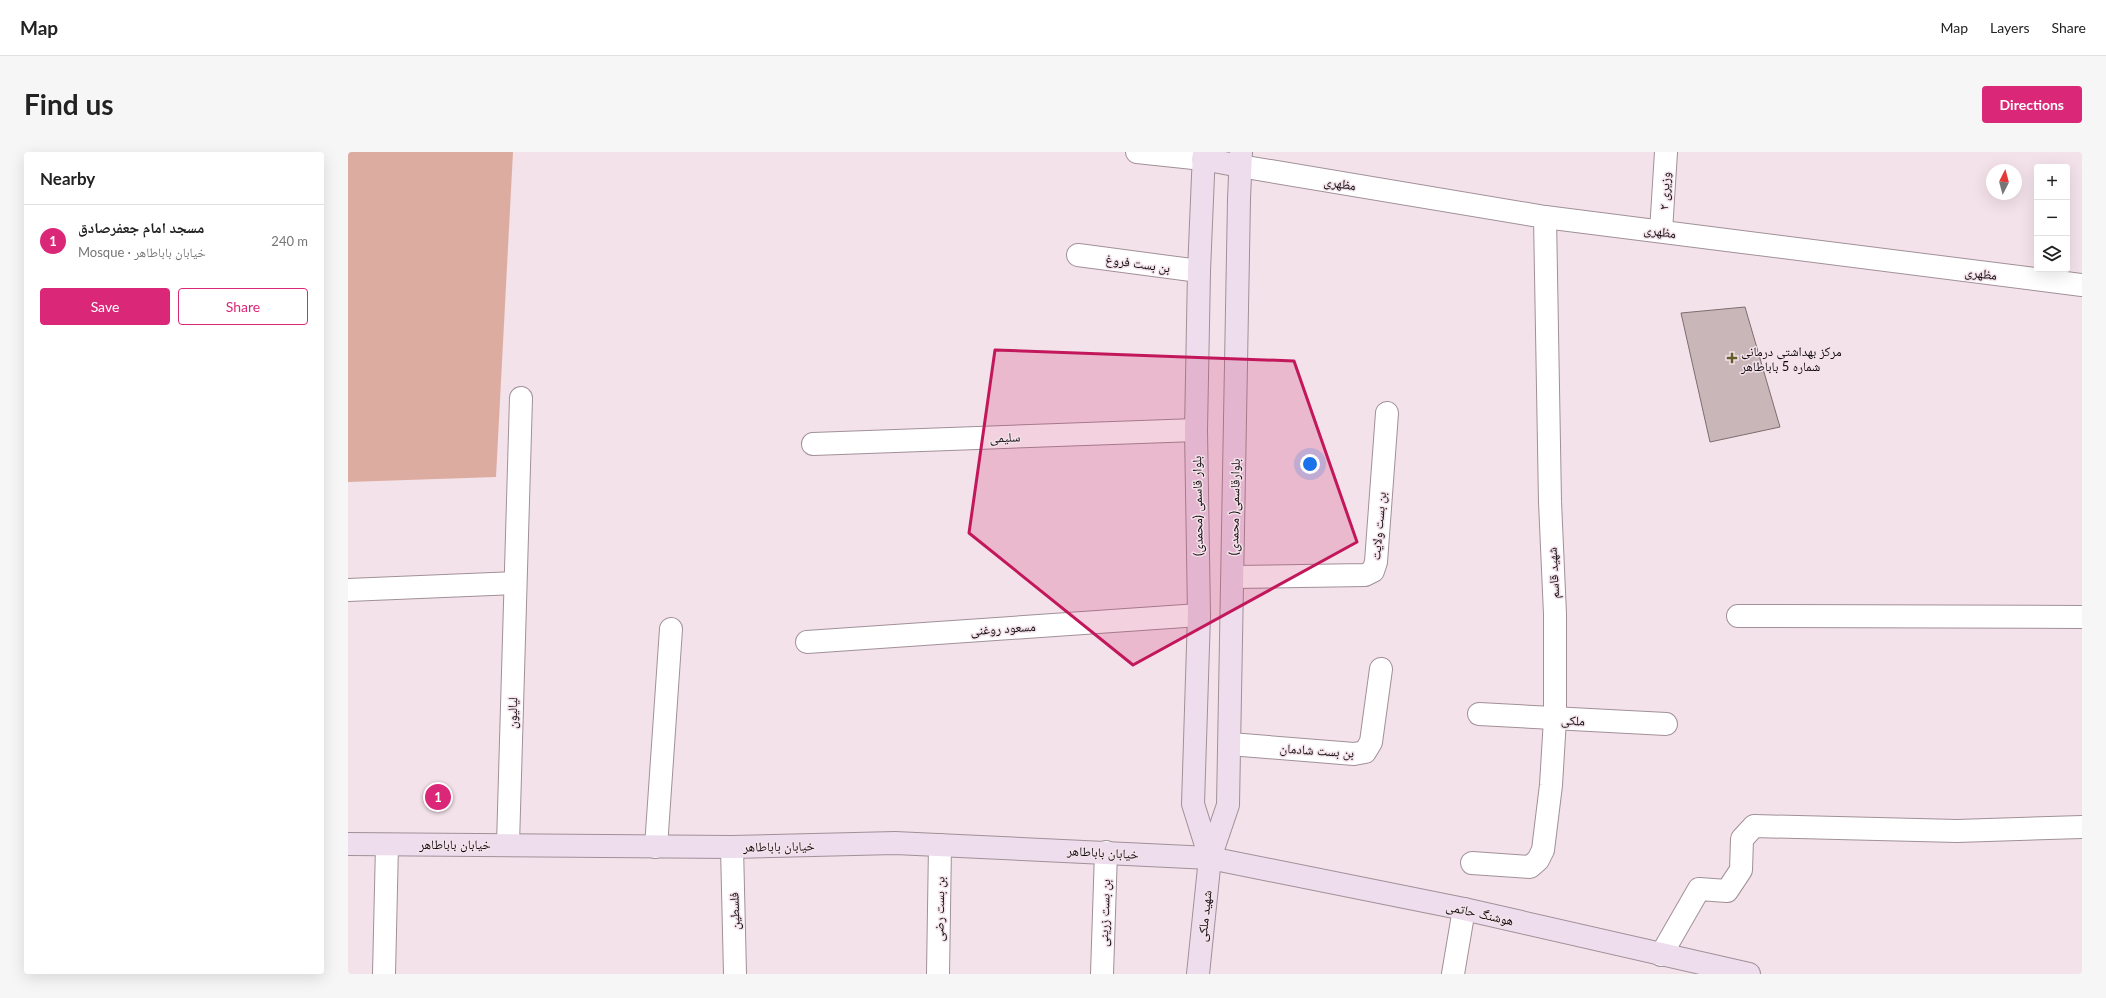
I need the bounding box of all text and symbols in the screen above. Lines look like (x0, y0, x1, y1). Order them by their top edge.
text: Map (20, 16, 58, 39)
text: Map (1940, 19, 1968, 36)
text: Layers (1990, 19, 2030, 36)
text: Share (2052, 19, 2086, 36)
button: Directions (1982, 86, 2082, 123)
text: Find us (24, 87, 114, 121)
north arrow (1986, 164, 2022, 200)
map controls (2034, 164, 2070, 272)
button: + (2034, 164, 2070, 200)
text: Nearby (40, 168, 95, 189)
street label: وزیری ۲ (1655, 172, 1674, 210)
street label: مظهری (1323, 173, 1357, 194)
button: − (2034, 200, 2070, 236)
text: مسجد امام جعفرصادق (78, 218, 204, 236)
street label: مظهری (1643, 221, 1677, 242)
text: 1 (49, 233, 57, 249)
text: 240 m (271, 233, 308, 249)
button: layers (2034, 236, 2070, 272)
text: Mosque · خیابان باباطاهر (78, 244, 206, 260)
street label: بن بست فروغ (1104, 251, 1171, 277)
street label: مظهری (1964, 263, 1998, 284)
button: Save (40, 288, 170, 325)
button: Share (178, 288, 308, 325)
place label: مرکز بهداشتی درمانی شماره 5 باباطاهر (1740, 343, 1842, 375)
marker: مرکز بهداشتی درمانی شماره 5 باباطاهر (1726, 352, 1738, 364)
street label: سلیمی (989, 428, 1021, 447)
your location (1300, 454, 1320, 474)
street label: بلوار قاسمی (محمدی) (1188, 456, 1207, 556)
street label: بلوارقاسمی( محمدی) (1225, 458, 1244, 556)
street label: بن بست ولایت (1367, 491, 1390, 561)
street label: شهید قاسم (1544, 547, 1563, 599)
street label: مسعود روغنی (970, 618, 1036, 639)
street label: لیالیون (504, 697, 521, 729)
street label: ملکی (1561, 711, 1585, 730)
street label: بن بست شادمان (1279, 739, 1355, 762)
pin: 1 (425, 782, 451, 812)
street label: خیابان باباطاهر (418, 836, 491, 853)
street label: خیابان باباطاهر (742, 837, 815, 856)
street label: خیابان باباطاهر (1066, 842, 1139, 863)
street label: بن بست رضی (930, 876, 949, 942)
street label: بن بست زرینی (1095, 879, 1114, 947)
street label: شهید ملکی (1193, 889, 1216, 943)
street label: فلسطین (725, 892, 744, 930)
street label: هوشنگ حاتمی (1444, 897, 1515, 930)

